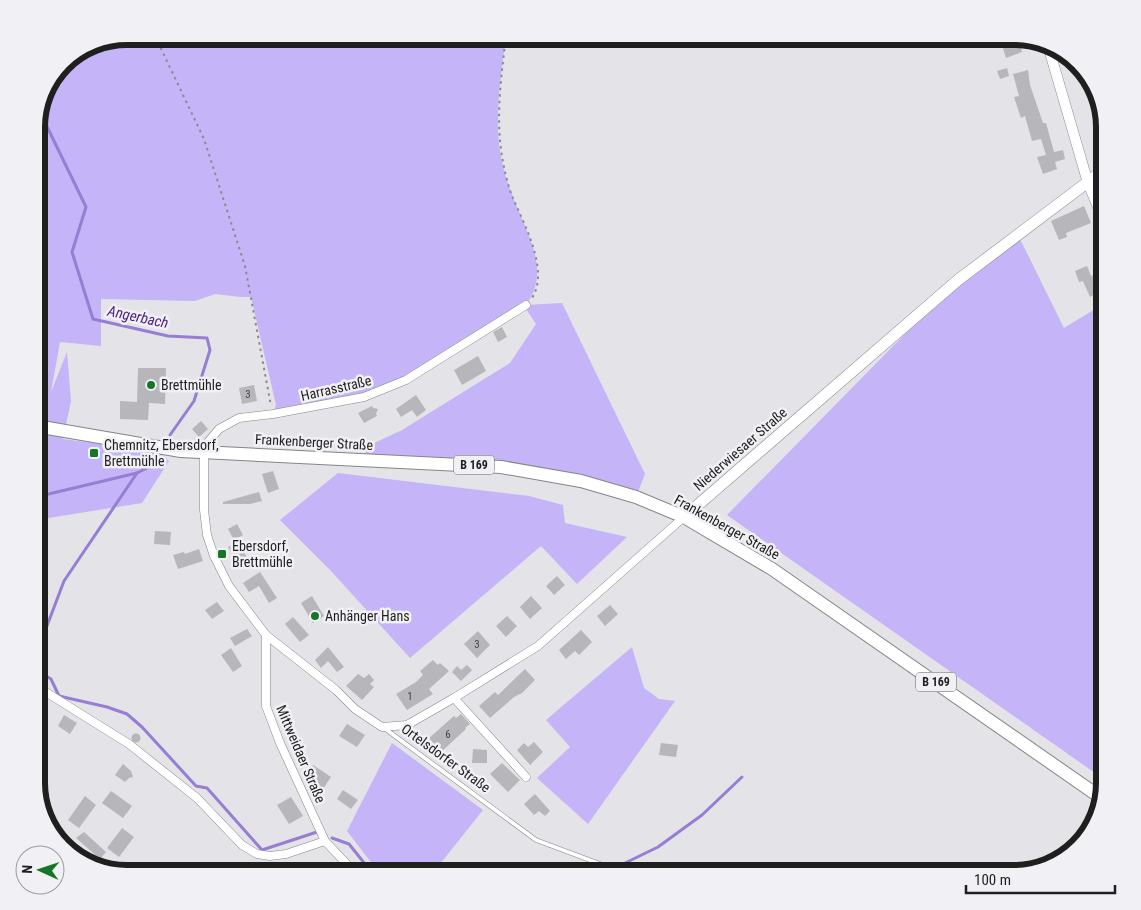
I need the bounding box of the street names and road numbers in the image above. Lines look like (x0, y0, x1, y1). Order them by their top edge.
street label: Harrasstraße (299, 372, 373, 404)
street label: Niederwiesaer Straße (690, 404, 790, 494)
street label: Frankenberger Straße (255, 431, 374, 453)
road number: B 169 (454, 456, 494, 474)
street label: Frankenberger Straße (671, 491, 783, 563)
road number: B 169 (916, 672, 956, 692)
street label: Mittweidaer Straße (273, 703, 329, 806)
street label: Ortelsdorfer Straße (398, 720, 494, 796)

